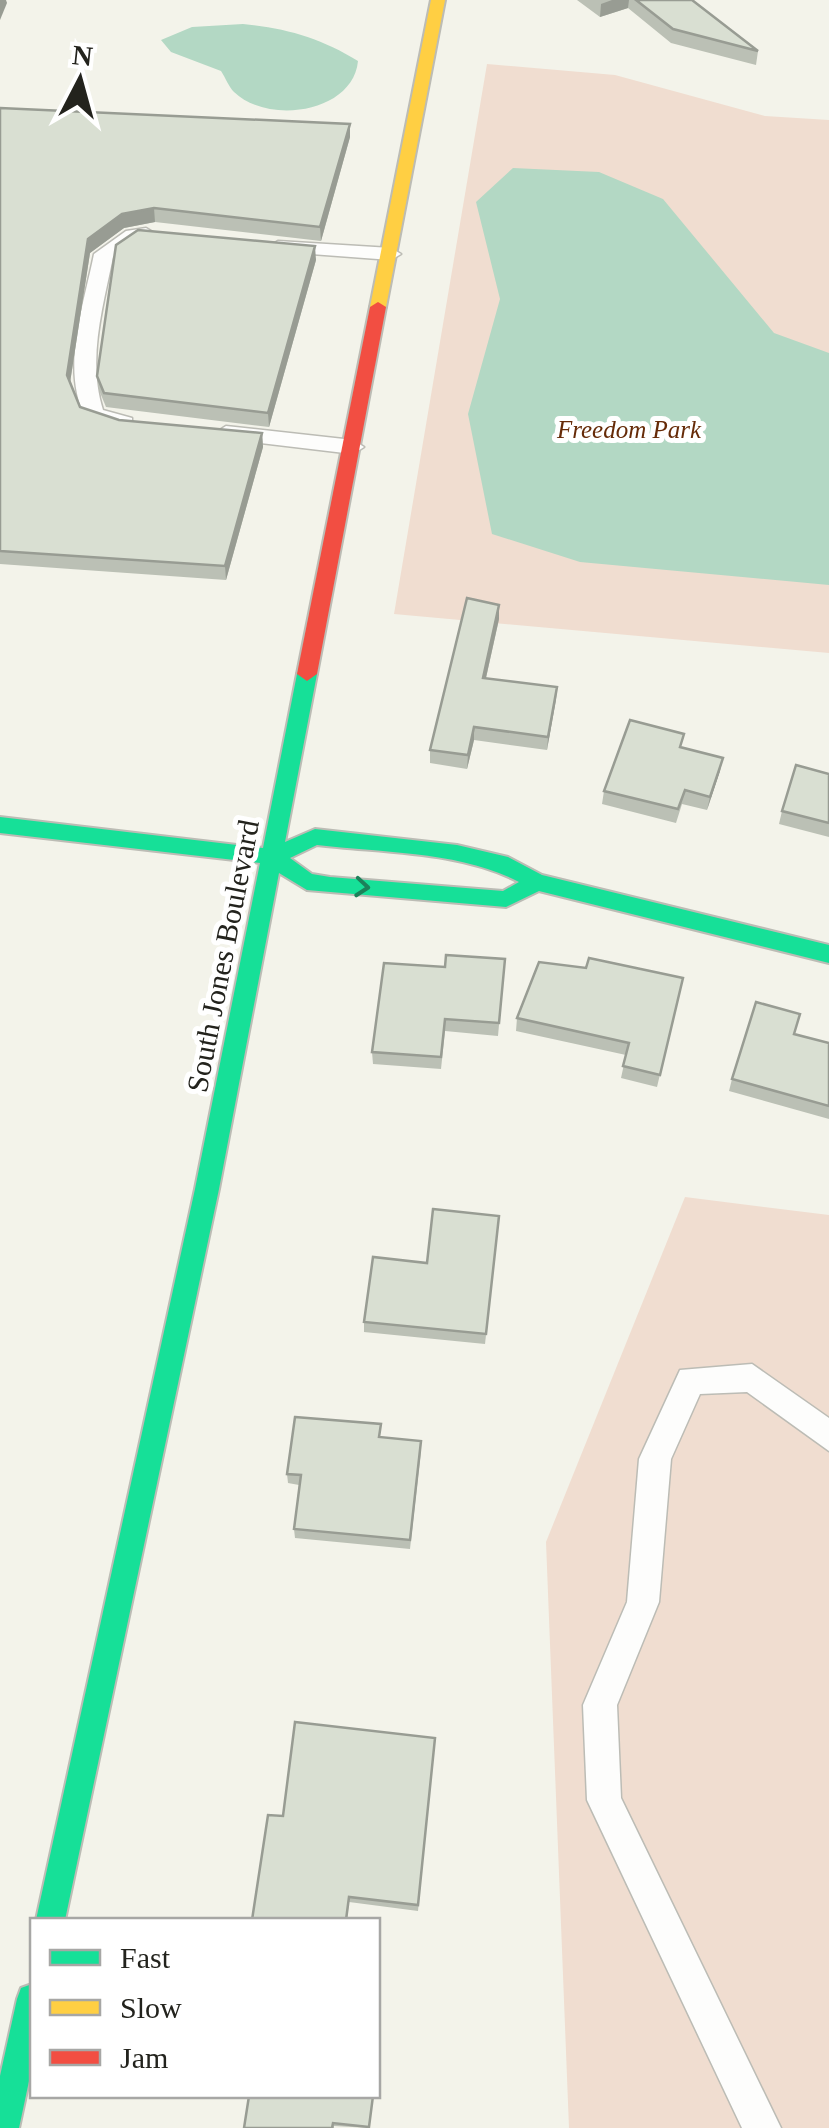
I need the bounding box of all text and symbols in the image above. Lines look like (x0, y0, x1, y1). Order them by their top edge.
north arrow (30, 30, 130, 130)
text: N (71, 39, 94, 72)
park label: Freedom Park (556, 416, 702, 443)
street label: South Jones Boulevard (180, 817, 265, 1095)
one-way arrow (355, 876, 371, 898)
legend (30, 1918, 380, 2098)
text: Fast (120, 1941, 171, 1974)
text: Slow (120, 1991, 182, 2024)
text: Jam (120, 2041, 168, 2074)

